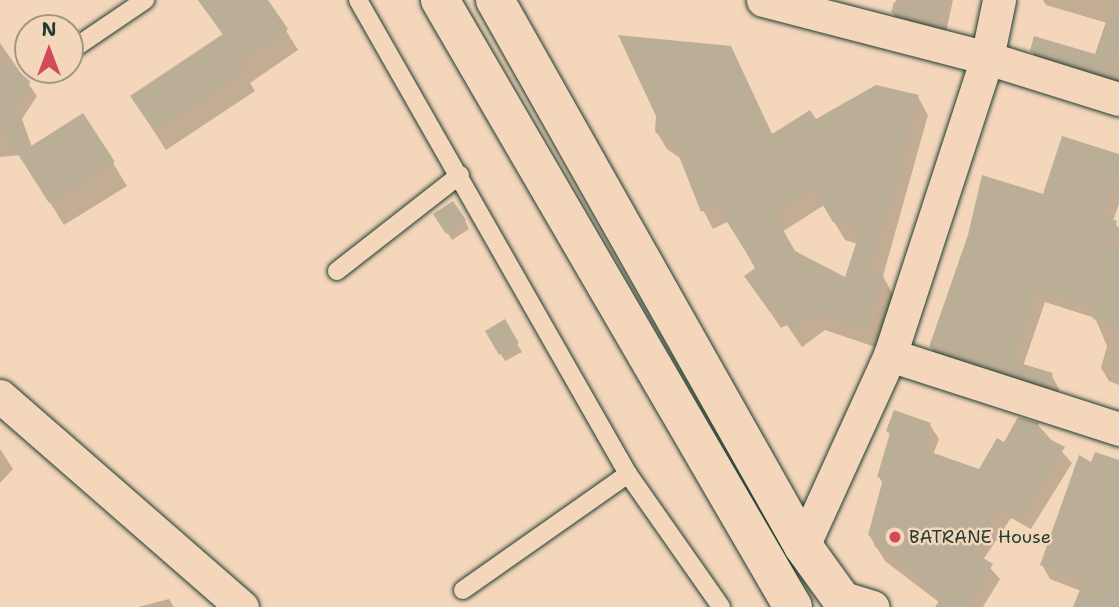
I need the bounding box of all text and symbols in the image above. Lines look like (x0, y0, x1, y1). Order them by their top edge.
north arrow (14, 14, 84, 84)
text: N (41, 17, 57, 42)
place label: BATRANE House (909, 526, 1051, 548)
marker: BATRANE House (887, 529, 903, 545)

